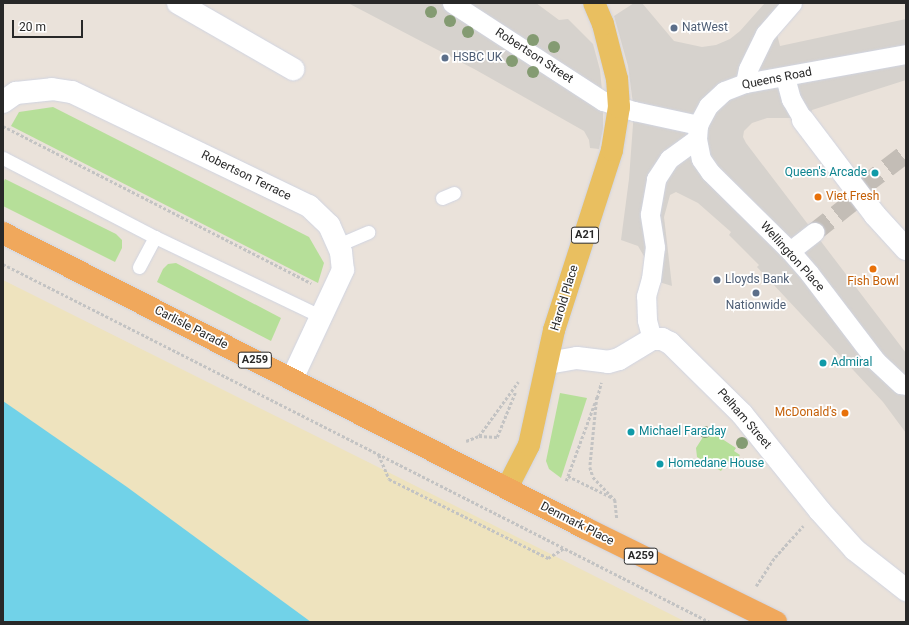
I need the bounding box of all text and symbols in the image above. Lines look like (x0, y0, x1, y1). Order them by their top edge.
scale bar (14, 12, 85, 38)
text: 20 m (19, 20, 46, 34)
place label: NatWest (682, 21, 728, 35)
marker: NatWest (669, 23, 679, 33)
street label: Robertson Street (492, 25, 576, 87)
place label: HSBC UK (453, 51, 502, 65)
marker: HSBC UK (440, 53, 450, 63)
street label: Queens Road (741, 65, 813, 93)
street label: Robertson Terrace (199, 148, 293, 204)
place label: Queen's Arcade (785, 166, 867, 180)
marker: Queen's Arcade (870, 168, 880, 178)
place label: Viet Fresh (826, 190, 879, 204)
marker: Viet Fresh (813, 192, 823, 202)
street label: Wellington Place (757, 219, 827, 295)
road number: A21 (570, 226, 600, 244)
street label: Harold Place (548, 263, 582, 333)
marker: Fish Bowl (868, 264, 878, 274)
place label: Lloyds Bank (725, 273, 789, 287)
marker: Lloyds Bank (712, 275, 722, 285)
place label: Fish Bowl (847, 275, 899, 289)
marker: Nationwide (751, 288, 761, 298)
place label: Nationwide (726, 299, 786, 313)
street label: Carlisle Parade (152, 303, 230, 353)
road number: A259 (237, 351, 273, 369)
place label: Admiral (831, 356, 872, 370)
marker: Admiral (818, 358, 828, 368)
street label: Pelham Street (714, 386, 774, 452)
place label: McDonald's (775, 406, 837, 420)
marker: McDonald's (840, 408, 850, 418)
place label: Michael Faraday (639, 425, 726, 439)
marker: Michael Faraday (626, 427, 636, 437)
place label: Homedane House (668, 457, 764, 471)
marker: Homedane House (655, 459, 665, 469)
street label: Denmark Place (538, 499, 616, 549)
road number: A259 (623, 547, 659, 565)

